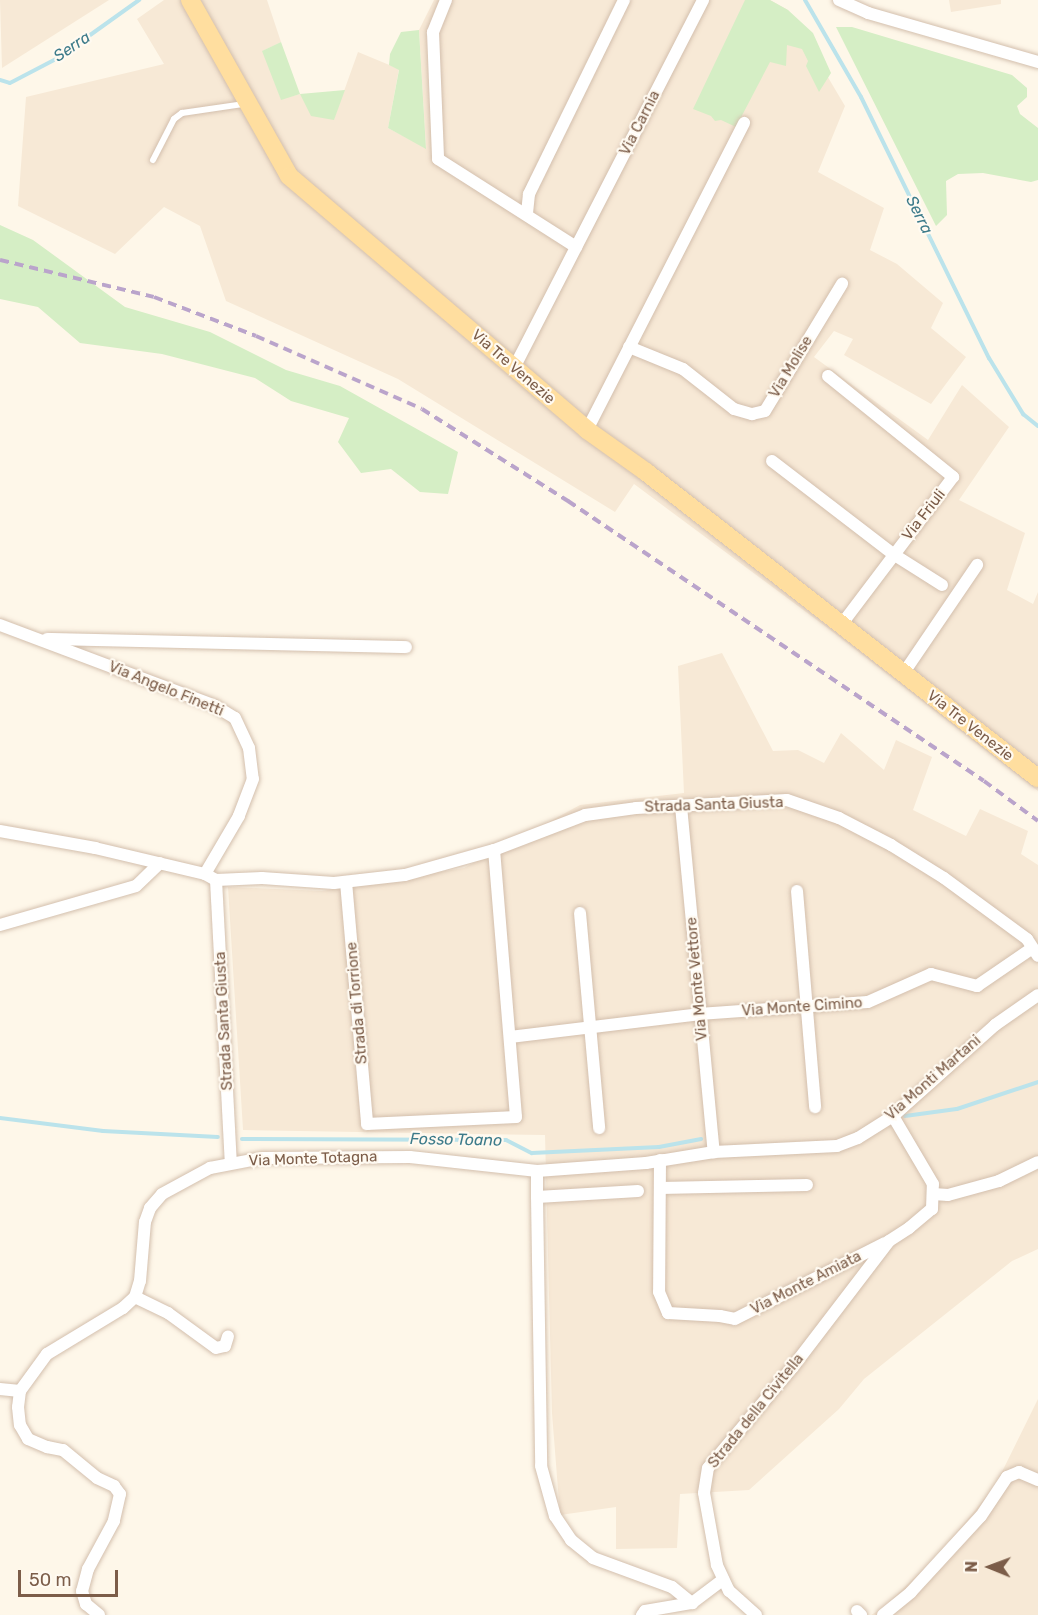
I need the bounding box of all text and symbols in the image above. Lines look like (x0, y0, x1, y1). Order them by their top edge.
water label: Serra (50, 28, 94, 66)
street label: Via Carnia (616, 88, 664, 158)
water label: Serra (902, 193, 936, 237)
street label: Via Tre Venezie (467, 326, 559, 408)
street label: Via Molise (765, 333, 817, 401)
street label: Via Friuli (899, 486, 949, 544)
street label: Via Angelo Finetti (106, 658, 226, 720)
street label: Via Tre Venezie (923, 687, 1017, 765)
street label: Strada Santa Giusta (644, 794, 784, 816)
street label: Via Monte Vettore (683, 916, 711, 1042)
street label: Strada di Torrione (343, 941, 371, 1065)
street label: Strada Santa Giusta (211, 951, 237, 1091)
street label: Via Monte Cimino (741, 994, 863, 1020)
street label: Via Monti Martani (882, 1032, 984, 1124)
water label: Fosso Toano (409, 1130, 503, 1150)
street label: Via Monte Totagna (248, 1148, 378, 1170)
street label: Via Monte Amiata (747, 1247, 865, 1319)
street label: Strada della Civitella (704, 1350, 808, 1472)
north arrow (960, 1537, 1020, 1597)
scale bar (21, 1558, 122, 1596)
text: N (962, 1561, 981, 1573)
text: 50 m (29, 1569, 72, 1591)

